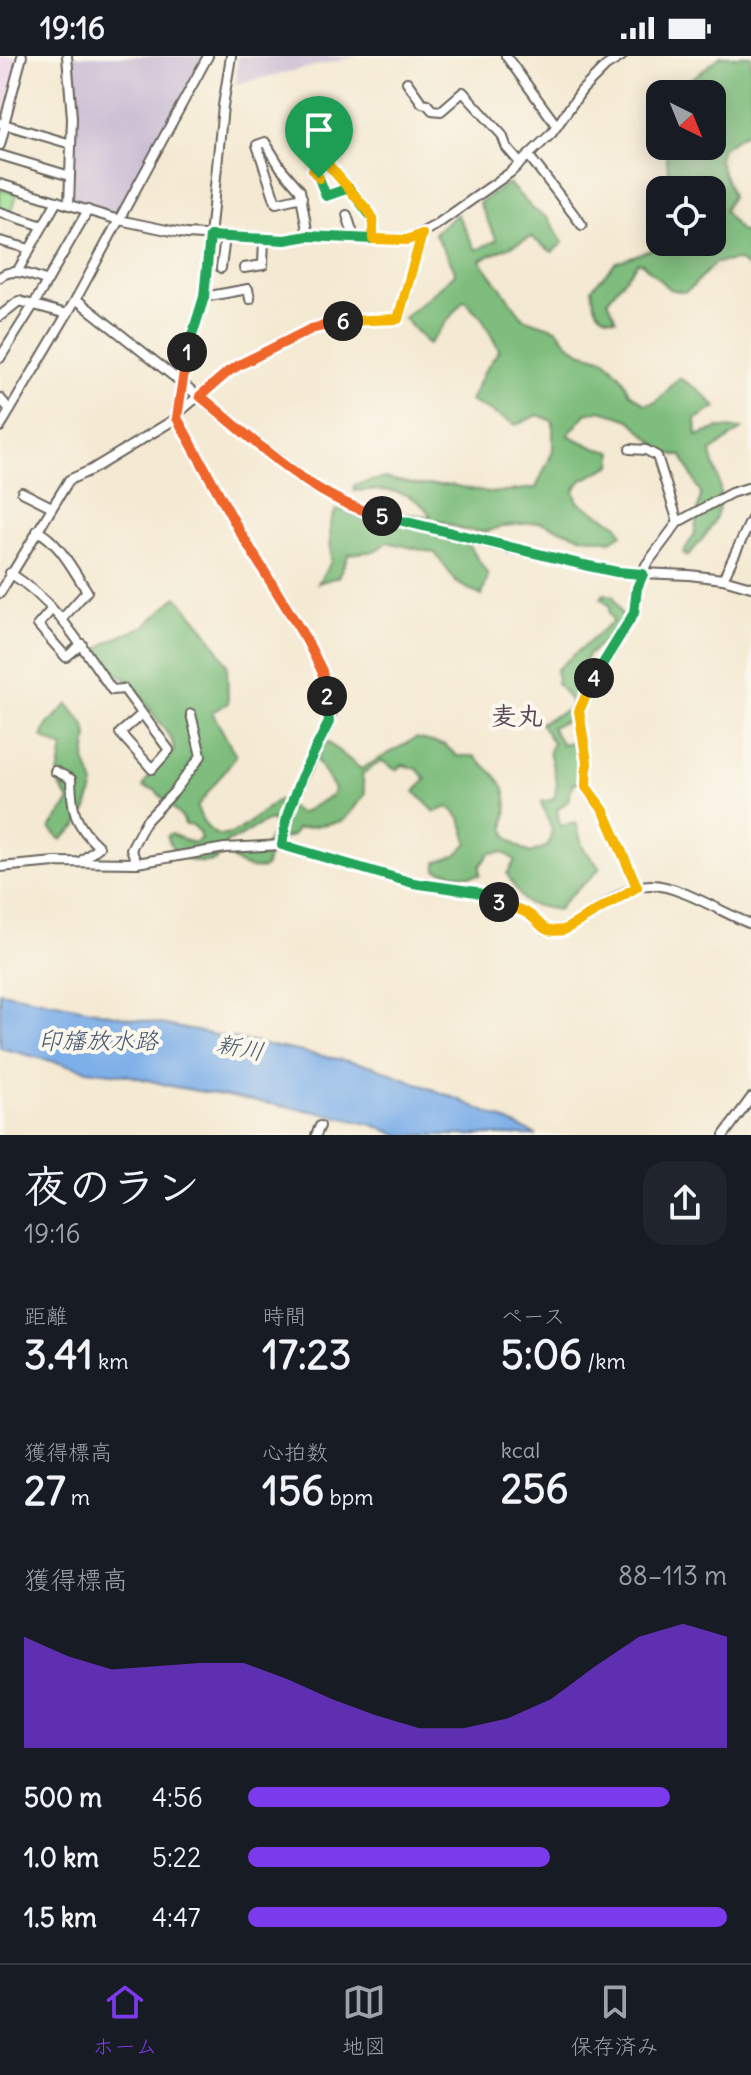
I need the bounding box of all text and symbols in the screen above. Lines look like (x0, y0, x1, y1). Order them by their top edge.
text: 19:16 (40, 9, 105, 47)
north arrow (646, 80, 726, 160)
map controls (646, 80, 726, 256)
pin (285, 96, 353, 178)
icon: arrive (297, 108, 341, 152)
button: locate (646, 176, 726, 256)
pin: 6 (323, 301, 363, 341)
text: 6 (337, 307, 349, 335)
pin: 1 (167, 332, 207, 372)
text: 1 (183, 338, 191, 366)
pin: 5 (362, 496, 402, 536)
text: 5 (376, 502, 388, 530)
pin: 4 (574, 658, 614, 698)
text: 4 (588, 664, 600, 692)
pin: 2 (307, 676, 347, 716)
text: 2 (321, 682, 333, 710)
district label: 麦丸 (491, 699, 543, 732)
pin: 3 (479, 882, 519, 922)
text: 3 (493, 888, 505, 916)
water label: 印旛放水路 (38, 1025, 160, 1055)
water label: 新川 (214, 1028, 267, 1066)
text: 夜のラン (24, 1159, 200, 1214)
button: share (643, 1161, 727, 1245)
text: 19:16 (24, 1217, 80, 1250)
text: 距離 (24, 1302, 68, 1330)
text: 時間 (262, 1302, 306, 1330)
text: ペース (501, 1302, 565, 1330)
text: 3.41 (24, 1330, 93, 1380)
text: 17:23 (262, 1330, 352, 1380)
text: 5:06 (501, 1330, 582, 1380)
text: km (93, 1347, 129, 1375)
text: /km (582, 1347, 626, 1375)
text: kcal (501, 1436, 540, 1464)
text: 獲得標高 (24, 1438, 112, 1466)
text: 心拍数 (262, 1438, 328, 1466)
text: 256 (501, 1464, 569, 1514)
text: 27 (24, 1466, 66, 1516)
text: 156 (262, 1466, 324, 1516)
text: m (66, 1483, 90, 1511)
text: bpm (324, 1483, 374, 1511)
text: 88–113 m (618, 1559, 727, 1592)
text: 獲得標高 (24, 1563, 128, 1596)
text: 500 m (24, 1781, 102, 1814)
text: 4:56 (152, 1781, 203, 1814)
text: 1.0 km (24, 1841, 99, 1874)
text: 5:22 (152, 1841, 201, 1874)
text: 1.5 km (24, 1901, 97, 1934)
text: 4:47 (152, 1901, 200, 1934)
tab: ホーム (92, 1980, 157, 2060)
tab: 地図 (342, 1980, 386, 2060)
tab: 保存済み (571, 1980, 659, 2060)

